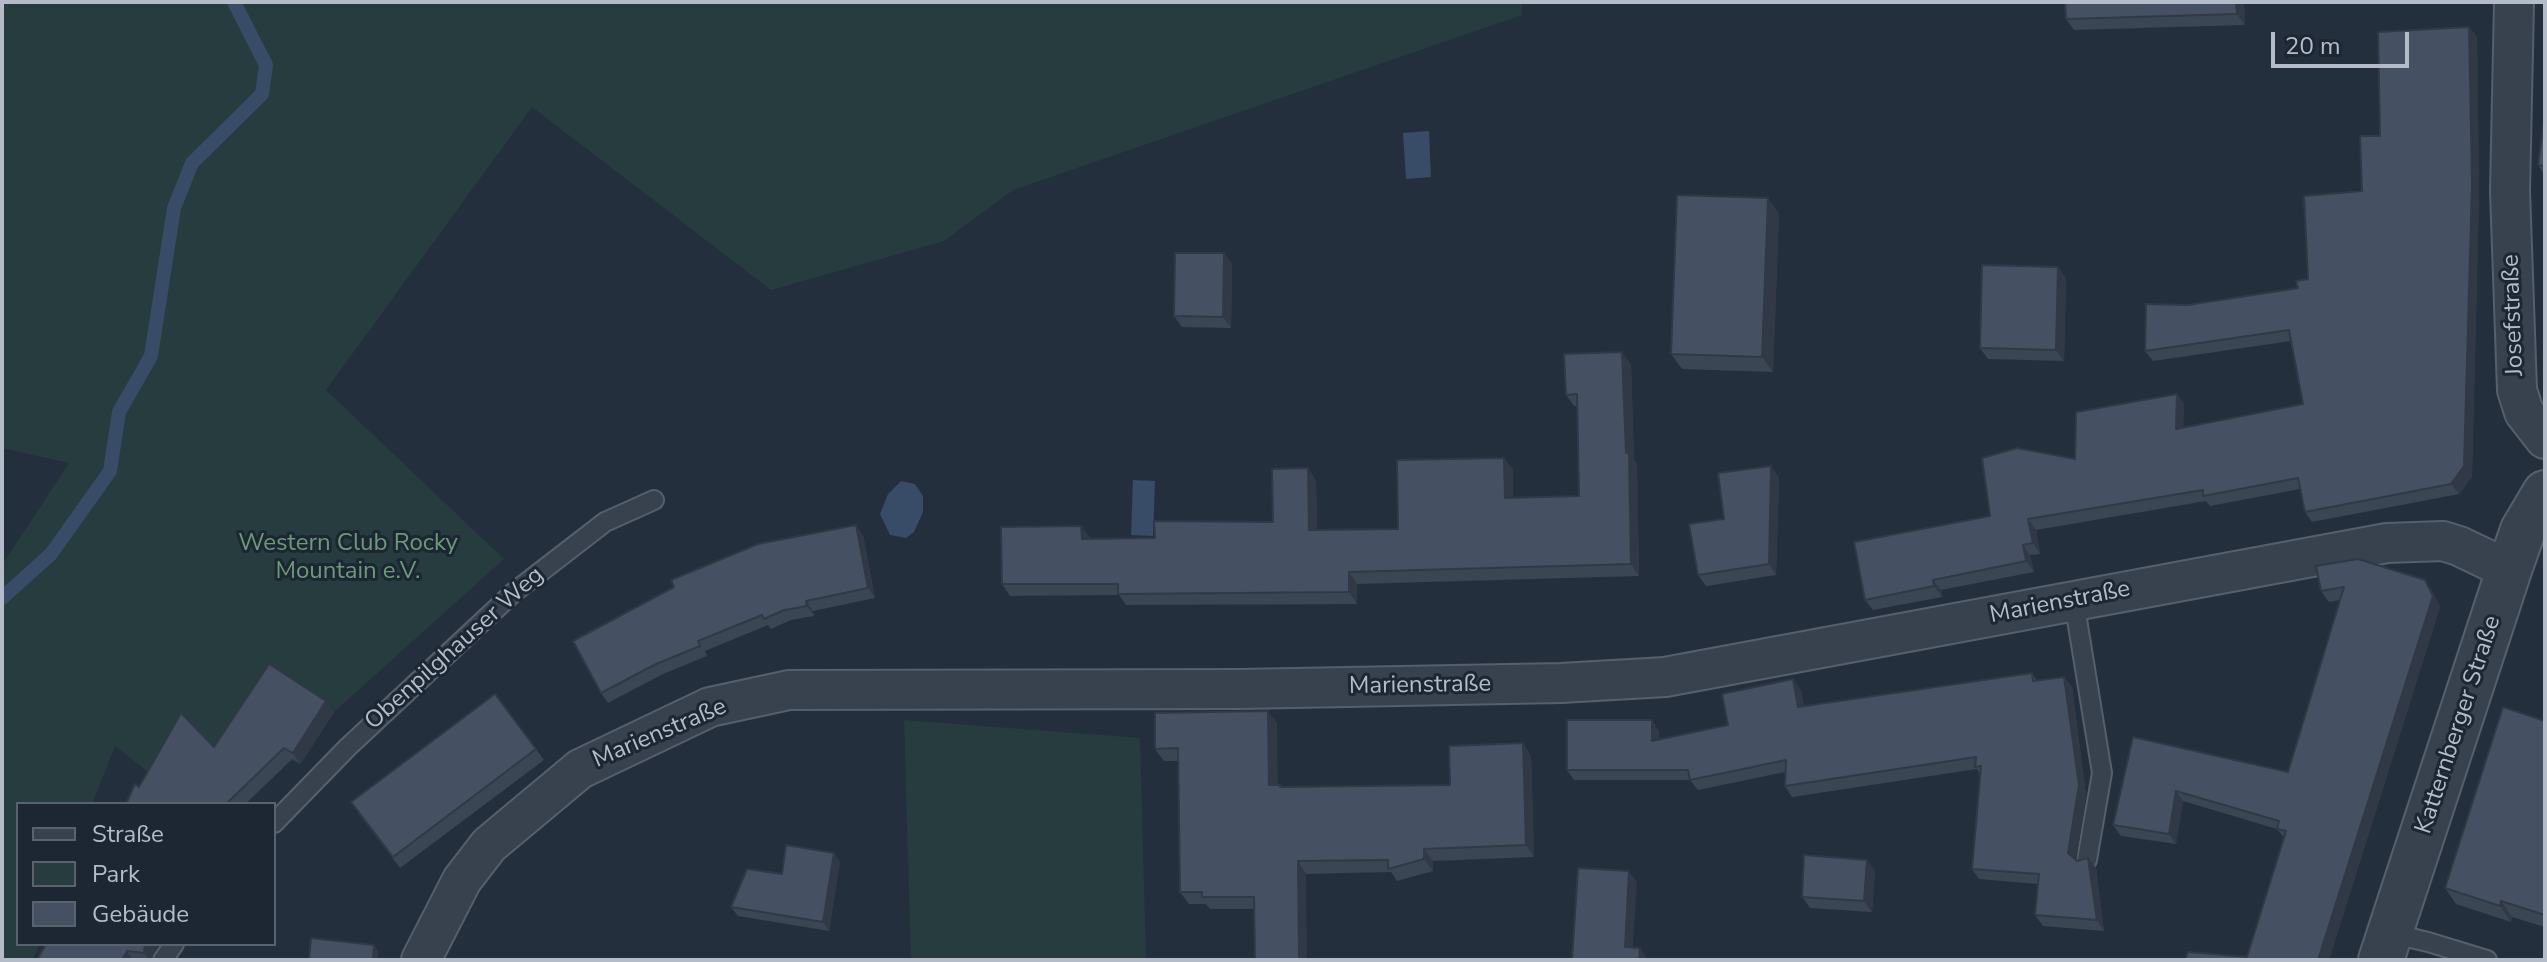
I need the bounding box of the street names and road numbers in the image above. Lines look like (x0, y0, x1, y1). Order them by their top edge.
street label: Josefstraße (2497, 254, 2531, 376)
street label: Obenpilghauser Weg (360, 561, 550, 737)
street label: Marienstraße (1987, 575, 2133, 631)
street label: Katternberger Straße (2410, 612, 2508, 838)
street label: Marienstraße (1349, 670, 1491, 702)
street label: Marienstraße (589, 693, 731, 775)

